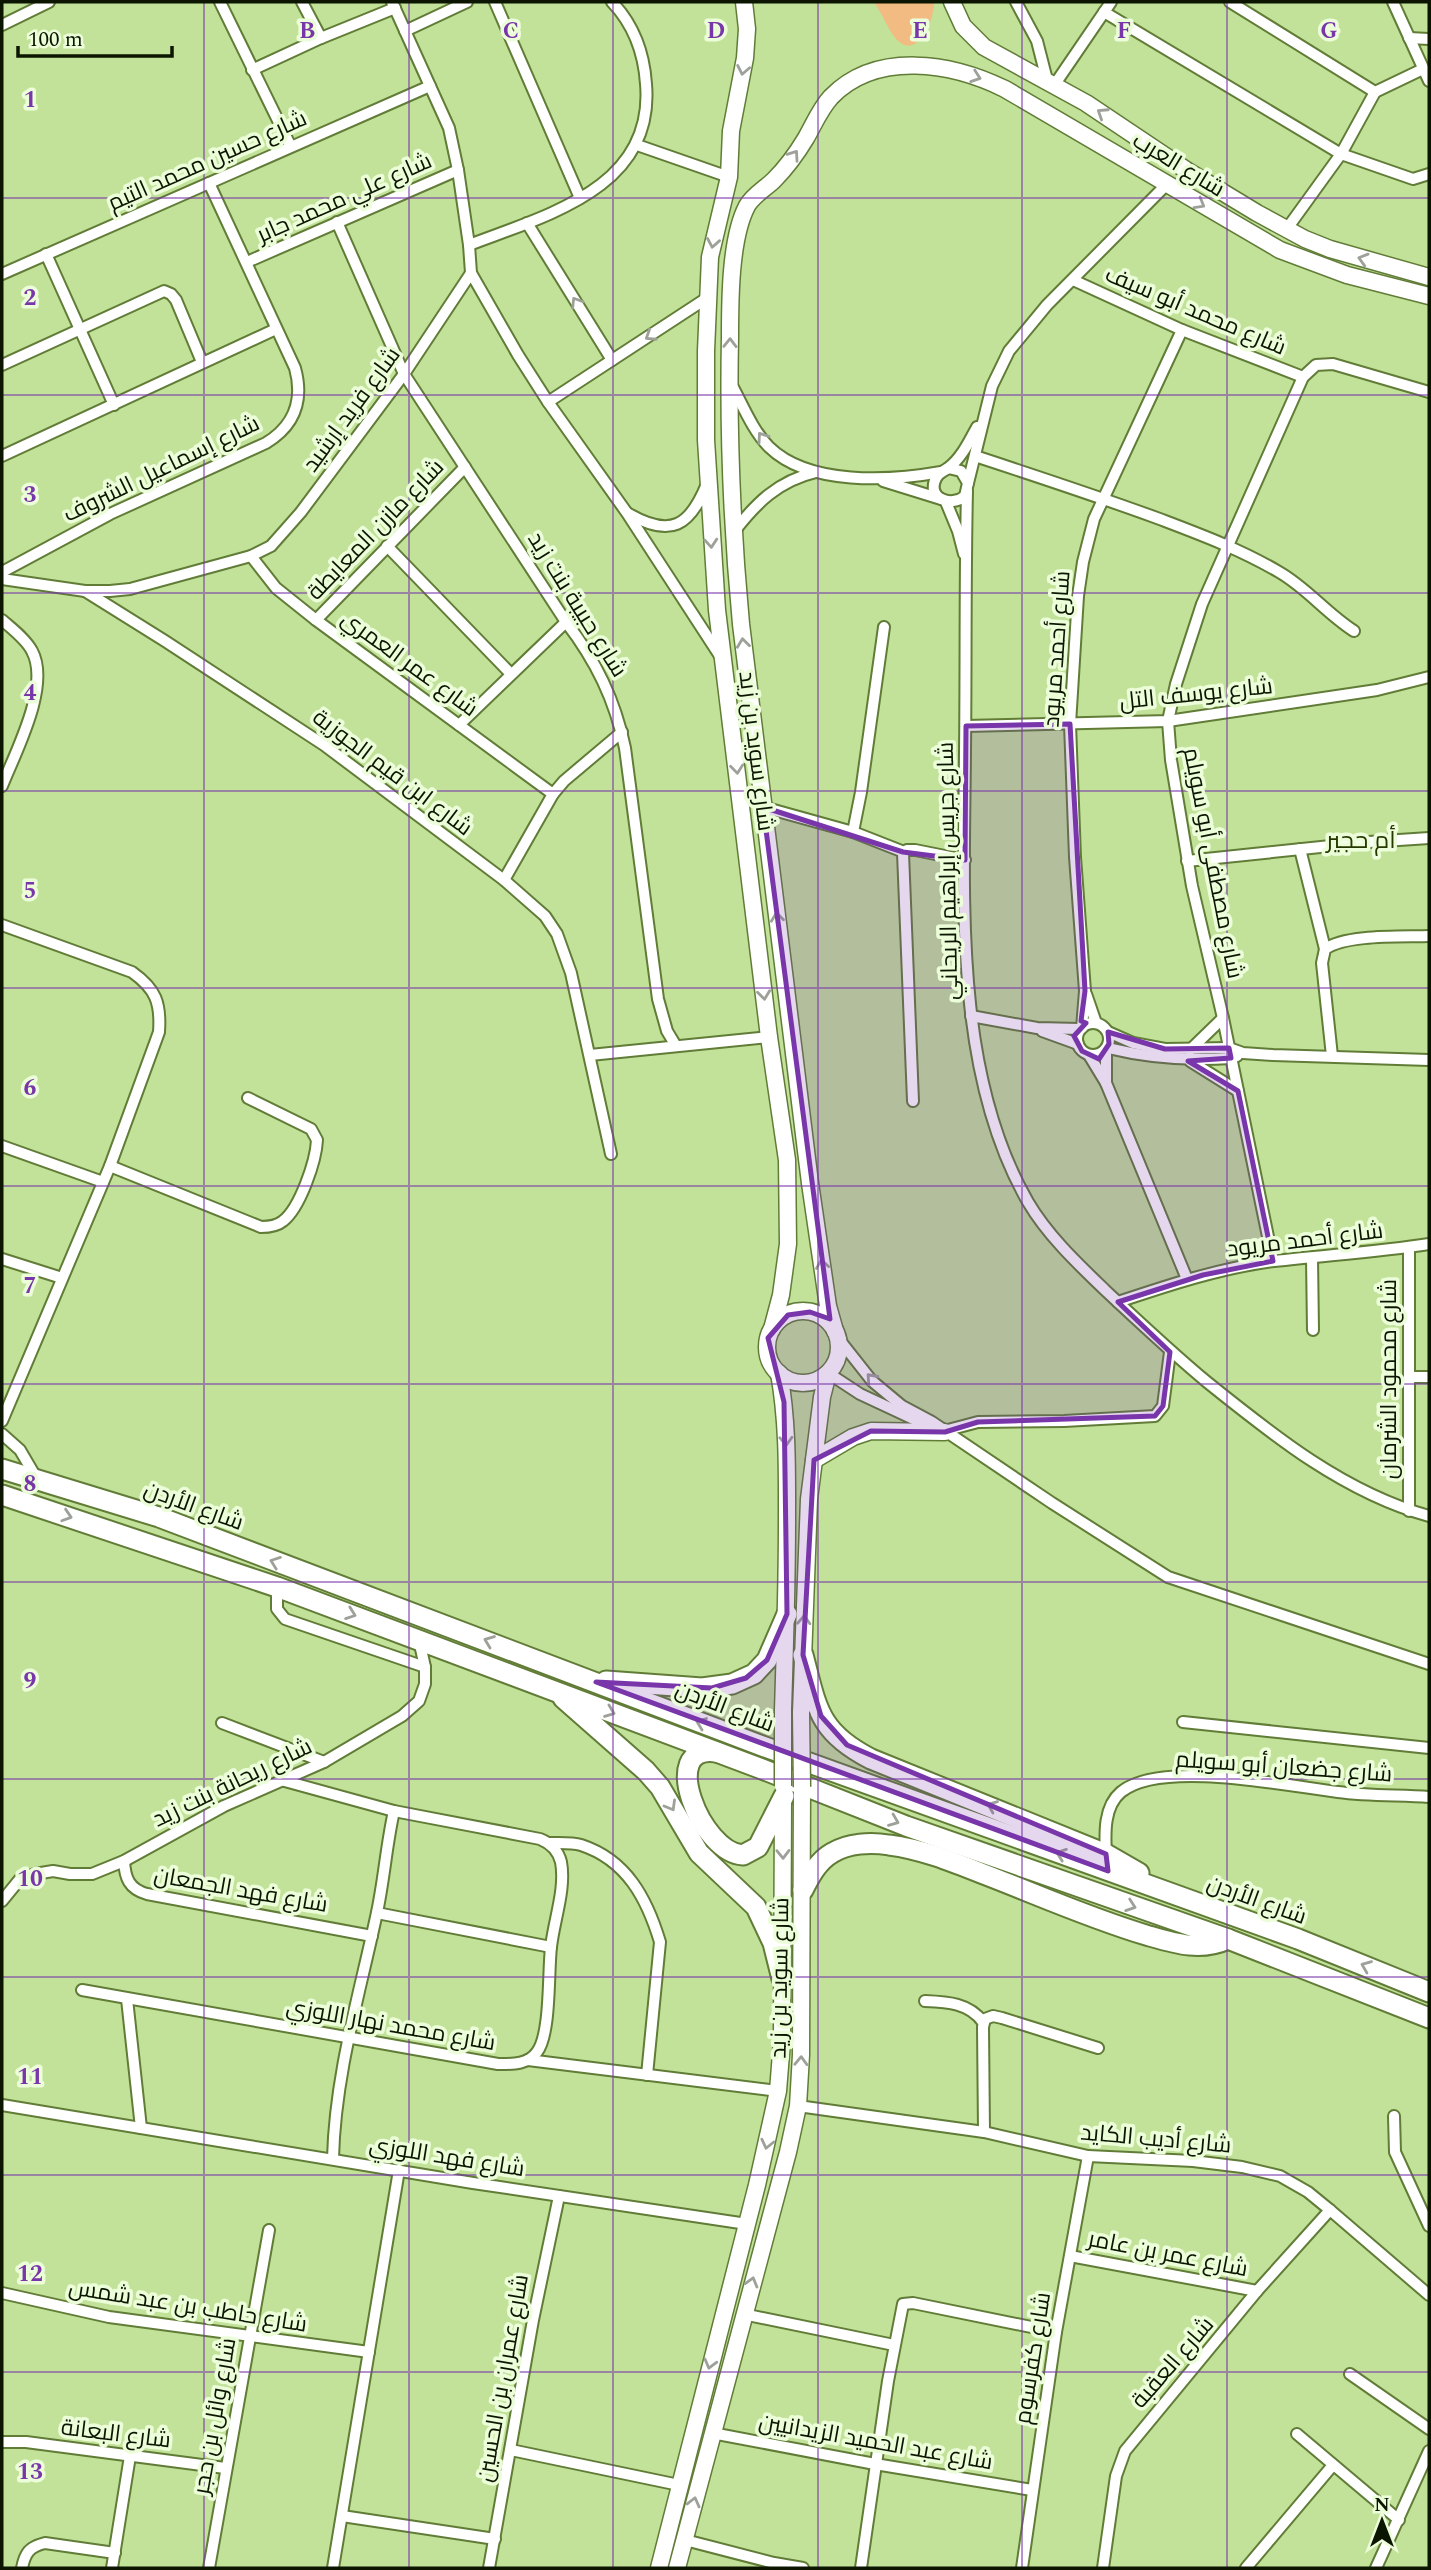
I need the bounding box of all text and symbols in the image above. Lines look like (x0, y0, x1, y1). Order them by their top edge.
scale bar (18, 14, 172, 58)
text: B (299, 14, 315, 49)
text: C (503, 14, 519, 49)
text: D (707, 14, 725, 49)
text: E (912, 14, 928, 49)
text: F (1117, 14, 1131, 49)
text: G (1320, 14, 1338, 49)
text: 100 m (28, 24, 83, 56)
one-way arrow (736, 64, 751, 76)
one-way arrow (969, 69, 982, 83)
text: 1 (24, 83, 36, 118)
street label: شارع حسين محمد التيم (102, 102, 313, 221)
one-way arrow (1097, 109, 1110, 122)
street label: شارع العرب (1125, 124, 1231, 207)
street label: شارع علي محمد جابر (249, 144, 438, 254)
one-way arrow (786, 150, 798, 163)
one-way arrow (1192, 196, 1205, 209)
one-way arrow (706, 237, 721, 249)
one-way arrow (1358, 253, 1370, 268)
street label: شارع محمد أبو سيف (1099, 257, 1292, 365)
text: 2 (24, 281, 37, 316)
one-way arrow (572, 297, 585, 310)
one-way arrow (645, 327, 658, 340)
one-way arrow (722, 337, 737, 348)
street label: شارع فريد إرشيد (295, 340, 410, 480)
street label: شارع إسماعيل الشروف (57, 406, 266, 532)
one-way arrow (758, 432, 770, 445)
street label: شارع مازن المعايطة (299, 451, 453, 609)
text: 3 (24, 478, 37, 513)
street label: شارع حبيبة بنت زيد (518, 525, 636, 685)
one-way arrow (703, 538, 718, 549)
street label: شارع أحمد مريود (1035, 570, 1080, 729)
street label: شارع عمر العمري (333, 602, 485, 726)
one-way arrow (735, 637, 750, 649)
street label: شارع سويد بن زيد (728, 669, 783, 833)
street label: شارع يوسف التل (1118, 669, 1275, 720)
text: 4 (24, 676, 37, 711)
street label: شارع ابن قيم الجوزية (304, 701, 480, 845)
street label: شارع جريس إبراهيم الريحاني (929, 742, 968, 1000)
street label: شارع مصطفى أبو سويلم (1173, 745, 1252, 982)
one-way arrow (729, 763, 744, 775)
district label: أم حجير (1324, 823, 1396, 859)
text: 5 (24, 874, 36, 909)
one-way arrow (770, 911, 785, 923)
one-way arrow (757, 989, 772, 1001)
text: 6 (24, 1071, 37, 1106)
street label: شارع أحمد مريود (1225, 1214, 1385, 1267)
one-way arrow (815, 1259, 830, 1270)
text: 7 (24, 1269, 36, 1304)
street label: شارع محمود الشرمان (1372, 1279, 1407, 1479)
one-way arrow (867, 1373, 879, 1386)
one-way arrow (779, 1436, 794, 1447)
text: 8 (24, 1467, 36, 1502)
street label: شارع الأردن (139, 1472, 248, 1541)
one-way arrow (60, 1508, 72, 1523)
one-way arrow (270, 1556, 282, 1570)
one-way arrow (345, 1606, 357, 1620)
one-way arrow (797, 1614, 812, 1625)
one-way arrow (483, 1635, 495, 1649)
text: 9 (24, 1664, 37, 1699)
street label: شارع الأردن (670, 1672, 779, 1742)
one-way arrow (603, 1703, 615, 1717)
one-way arrow (695, 1717, 707, 1731)
street label: شارع ريحانة بنت زيد (147, 1729, 319, 1837)
street label: شارع جضعان أبو سويلم (1174, 1742, 1393, 1793)
one-way arrow (663, 1799, 676, 1812)
one-way arrow (987, 1801, 999, 1815)
one-way arrow (888, 1812, 900, 1826)
one-way arrow (1055, 1848, 1067, 1862)
one-way arrow (775, 1850, 791, 1860)
street label: شارع فهد الجمعان (151, 1858, 331, 1923)
text: 10 (17, 1862, 43, 1897)
street label: شارع الأردن (1202, 1866, 1311, 1935)
street label: شارع سويد بن زيد (762, 1897, 799, 2059)
one-way arrow (1125, 1898, 1137, 1912)
one-way arrow (1361, 1961, 1373, 1975)
street label: شارع محمد نهار اللوزي (283, 1990, 498, 2061)
one-way arrow (793, 2055, 808, 2066)
text: 11 (17, 2060, 43, 2095)
street label: شارع أديب الكايد (1079, 2115, 1233, 2164)
street label: شارع فهد اللوزي (366, 2128, 527, 2187)
one-way arrow (761, 2138, 775, 2150)
street label: شارع عمر بن عامر (1083, 2221, 1251, 2287)
text: 12 (17, 2257, 43, 2292)
street label: شارع حاطب بن عبد شمس (66, 2270, 310, 2343)
street label: شارع عمران بن الحسين (468, 2272, 539, 2485)
one-way arrow (744, 2276, 758, 2288)
street label: شارع كفرسوم (1006, 2290, 1061, 2427)
street label: شارع العقبة (1123, 2309, 1223, 2417)
street label: شارع وائل بن حجر (184, 2335, 246, 2499)
one-way arrow (704, 2358, 718, 2370)
street label: شارع عبد الحميد الزيدانيين (756, 2405, 996, 2480)
street label: شارع البعانة (59, 2410, 173, 2459)
text: 13 (17, 2455, 43, 2490)
north arrow (1347, 2486, 1417, 2556)
text: N (1374, 2491, 1390, 2520)
one-way arrow (686, 2496, 700, 2508)

